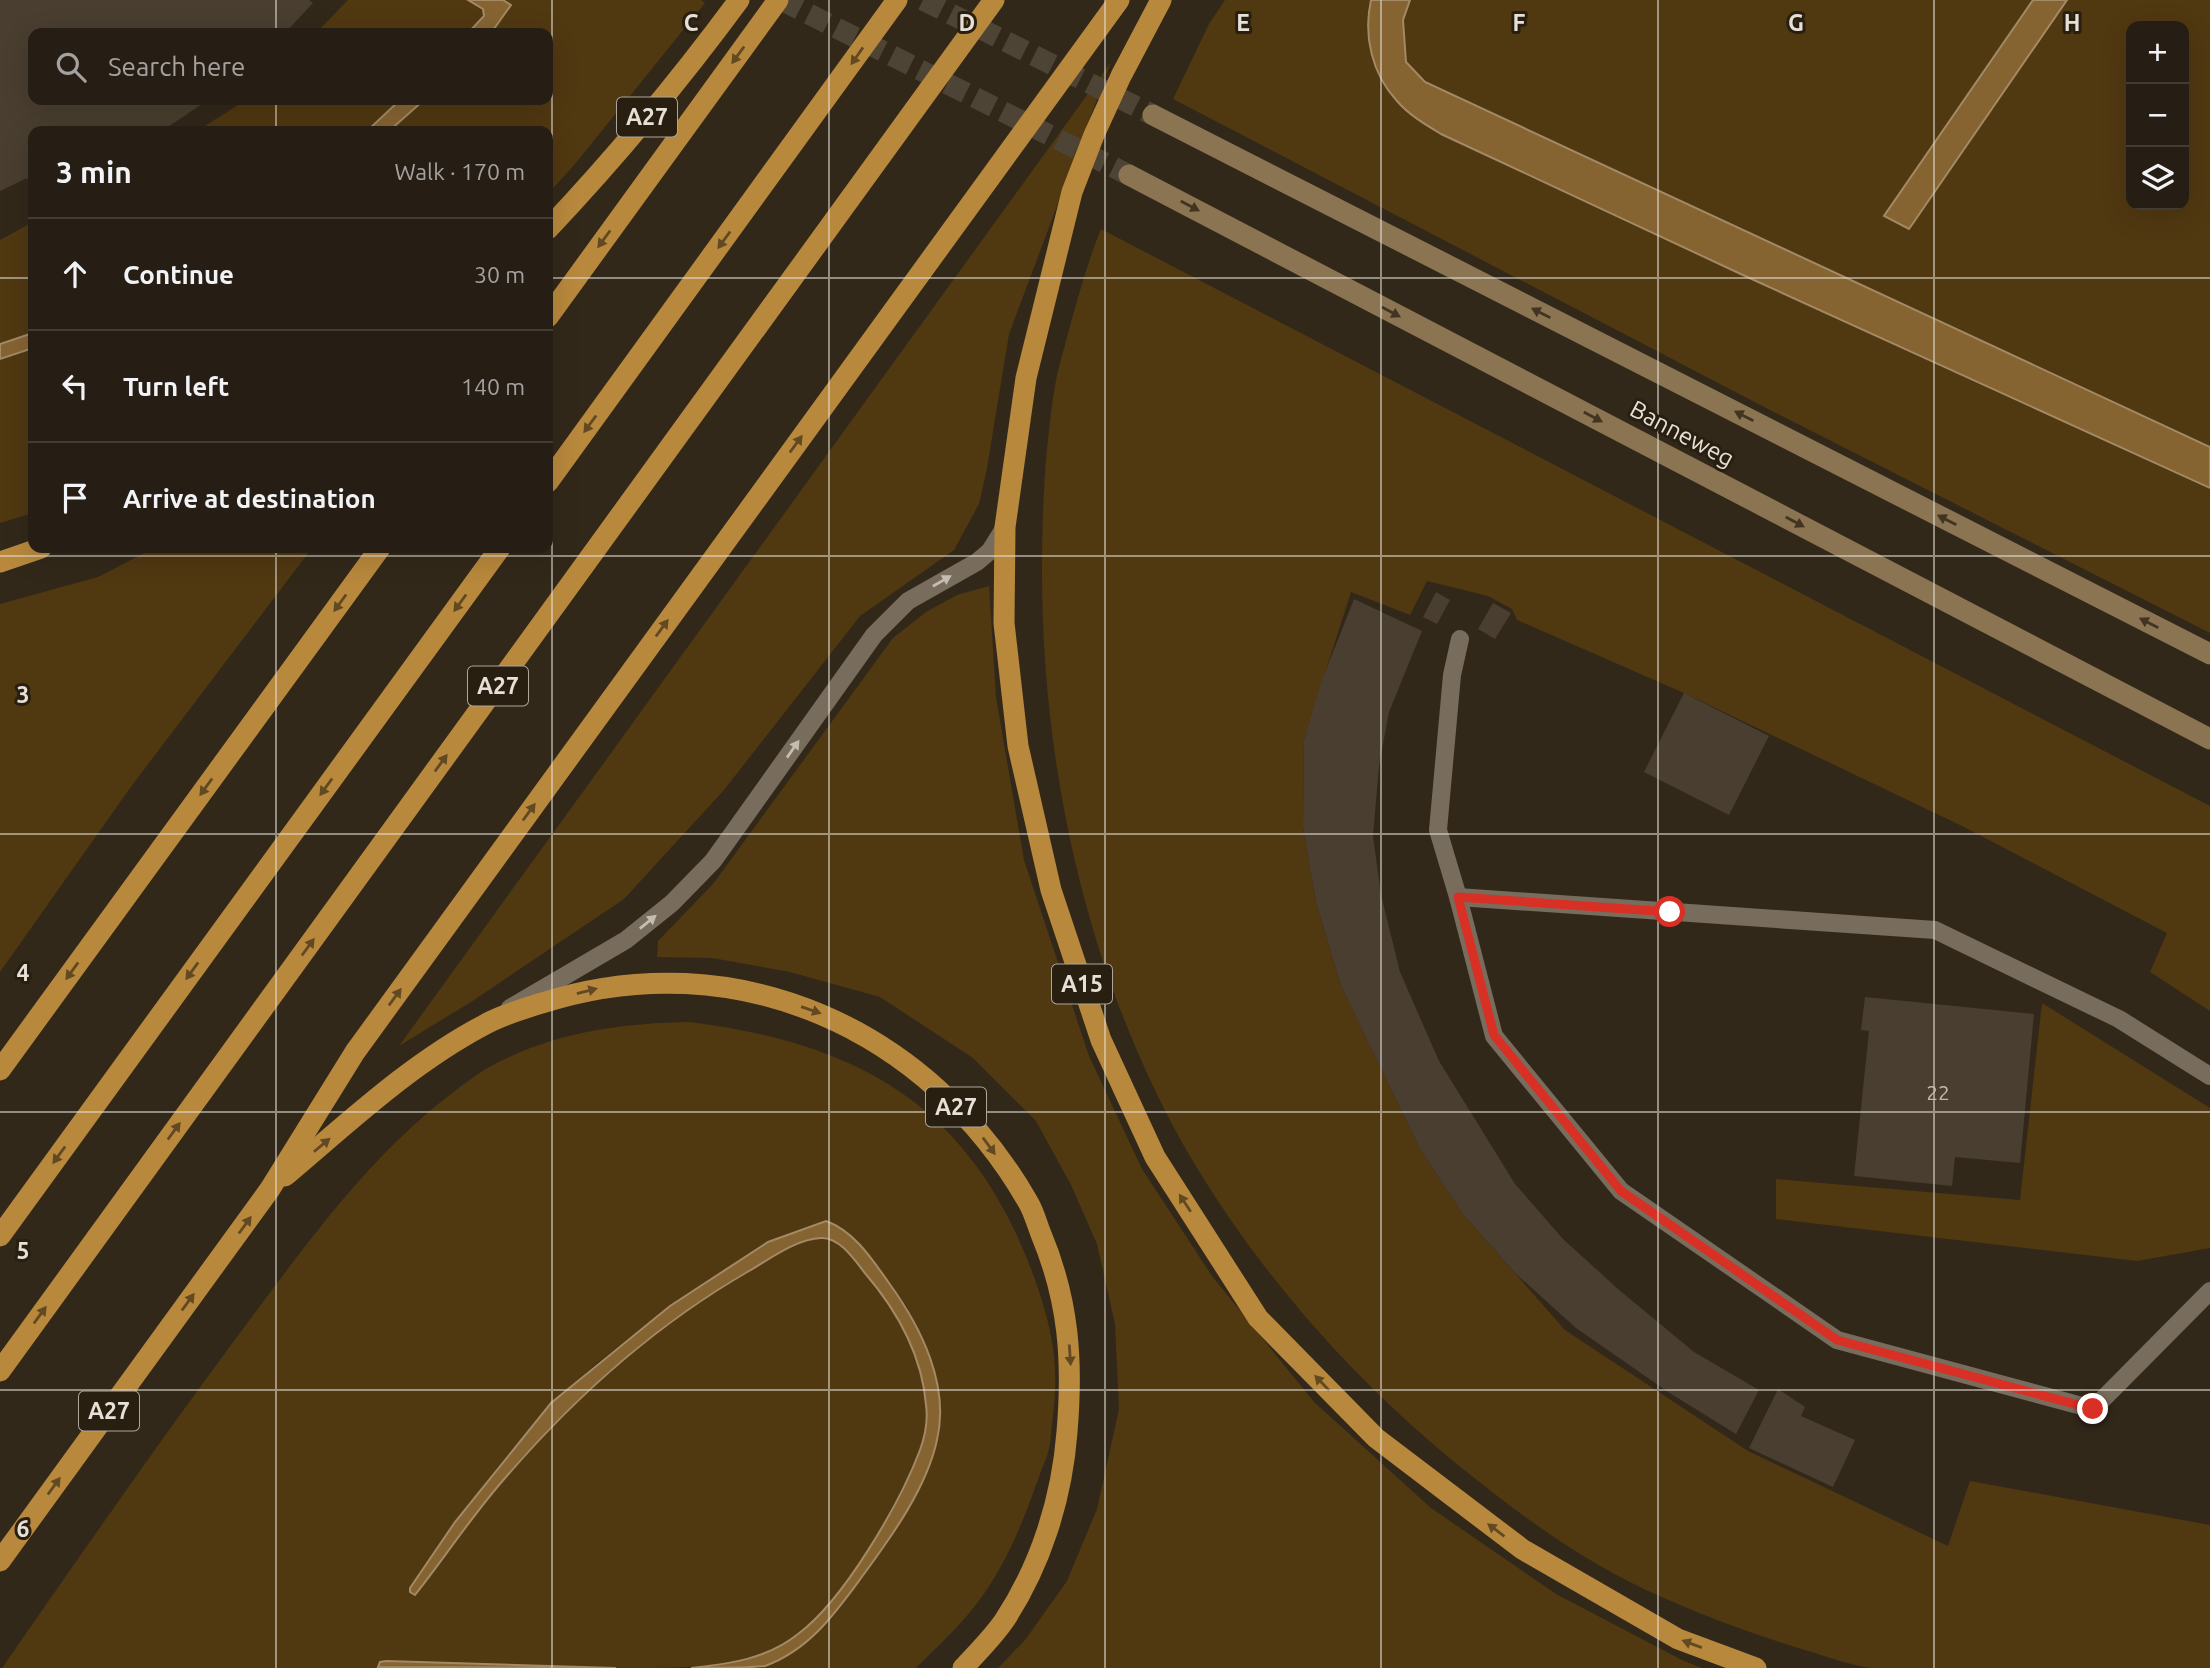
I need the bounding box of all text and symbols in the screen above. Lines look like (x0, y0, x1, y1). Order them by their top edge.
text: C (684, 10, 699, 35)
text: D (959, 10, 975, 35)
text: E (1236, 10, 1250, 35)
text: F (1513, 10, 1526, 35)
text: G (1788, 10, 1804, 35)
text: H (2064, 10, 2080, 35)
map controls (2126, 21, 2189, 210)
button: + (2126, 21, 2189, 84)
search box (28, 28, 553, 105)
one-way arrow (731, 46, 745, 64)
one-way arrow (850, 47, 864, 65)
icon: search (52, 48, 90, 86)
text: Search here (108, 52, 245, 81)
button: − (2126, 84, 2189, 147)
road number: A27 (617, 98, 677, 136)
button: layers (2126, 147, 2189, 210)
text: 3 min (56, 155, 132, 189)
text: Walk · 170 m (394, 159, 525, 184)
one-way arrow (1180, 200, 1200, 212)
one-way arrow (597, 230, 611, 248)
one-way arrow (717, 231, 731, 249)
icon: ahead (56, 255, 94, 293)
text: Continue (123, 260, 234, 289)
text: 30 m (474, 262, 525, 287)
one-way arrow (1381, 306, 1401, 317)
one-way arrow (1531, 307, 1551, 318)
icon: left (56, 367, 94, 405)
text: Turn left (123, 372, 229, 401)
text: 140 m (461, 374, 525, 399)
street label: Banneweg (1626, 395, 1739, 472)
one-way arrow (1583, 411, 1603, 423)
one-way arrow (1734, 411, 1754, 422)
one-way arrow (583, 415, 597, 433)
one-way arrow (789, 435, 803, 453)
icon: arrive (56, 479, 94, 517)
text: Arrive at destination (123, 484, 376, 513)
one-way arrow (1936, 514, 1956, 526)
one-way arrow (1785, 516, 1804, 528)
one-way arrow (933, 575, 952, 587)
one-way arrow (333, 594, 347, 612)
one-way arrow (453, 594, 467, 612)
one-way arrow (2139, 618, 2159, 629)
one-way arrow (655, 619, 669, 637)
road number: A27 (468, 666, 528, 706)
text: 3 (17, 682, 29, 707)
one-way arrow (786, 740, 800, 758)
one-way arrow (434, 754, 448, 772)
one-way arrow (199, 778, 213, 796)
one-way arrow (319, 778, 333, 796)
one-way arrow (521, 804, 536, 822)
route start (1654, 896, 1685, 927)
one-way arrow (638, 915, 656, 930)
one-way arrow (300, 938, 314, 956)
text: 4 (17, 960, 30, 985)
one-way arrow (65, 962, 79, 980)
one-way arrow (186, 962, 200, 980)
road number: A15 (1052, 965, 1112, 1004)
one-way arrow (576, 986, 598, 997)
one-way arrow (388, 987, 402, 1006)
one-way arrow (800, 1005, 821, 1016)
house number: 22 (1926, 1080, 1950, 1104)
road number: A27 (926, 1088, 986, 1126)
one-way arrow (167, 1122, 181, 1140)
one-way arrow (982, 1137, 996, 1155)
one-way arrow (314, 1138, 331, 1153)
one-way arrow (52, 1146, 66, 1164)
one-way arrow (1178, 1194, 1191, 1213)
one-way arrow (237, 1216, 252, 1234)
text: 5 (17, 1238, 29, 1263)
one-way arrow (181, 1293, 195, 1311)
one-way arrow (33, 1306, 47, 1324)
one-way arrow (1065, 1344, 1076, 1366)
one-way arrow (1315, 1375, 1331, 1392)
road number: A27 (79, 1392, 139, 1430)
route end (2077, 1393, 2108, 1424)
one-way arrow (47, 1477, 61, 1495)
text: 6 (17, 1516, 30, 1541)
one-way arrow (1487, 1522, 1505, 1537)
one-way arrow (1681, 1639, 1702, 1650)

